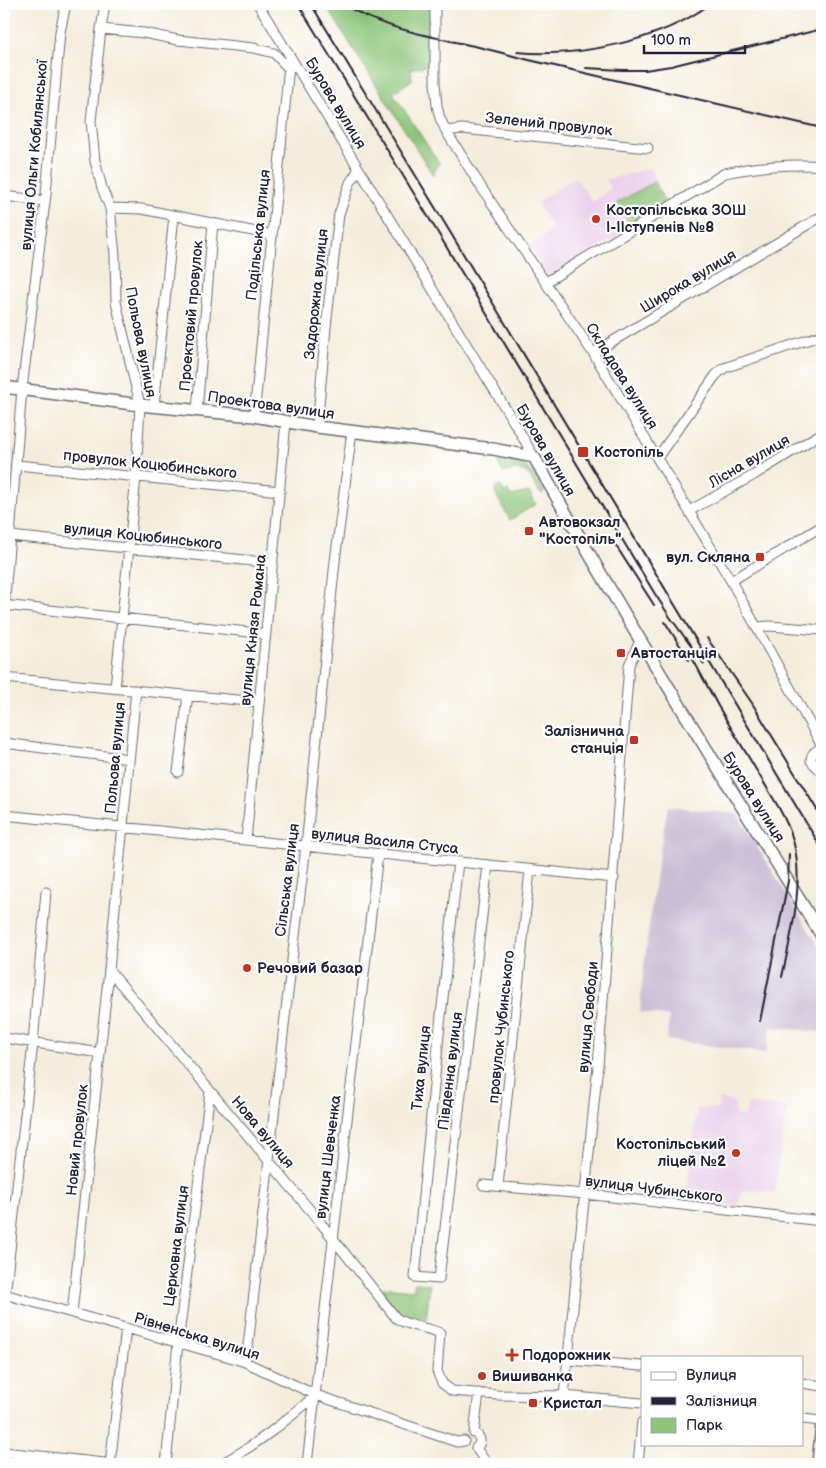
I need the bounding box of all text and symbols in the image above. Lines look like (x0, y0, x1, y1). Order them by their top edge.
scale bar (644, 22, 745, 54)
text: 100 m (651, 31, 691, 50)
street label: Бурова вулиця (301, 54, 370, 152)
street label: вулиця Ольги Кобилянської (17, 59, 52, 251)
street label: Зелений провулок (485, 108, 613, 141)
street label: Подільська вулиця (242, 169, 275, 302)
place label: Костопільська ЗОШ І-ІІступенів №8 (606, 201, 746, 237)
marker: Костопільська ЗОШ І-ІІступенів №8 (590, 213, 602, 225)
street label: Задорожна вулиця (300, 228, 333, 360)
street label: Проектовий провулок (175, 240, 208, 392)
street label: Широка вулиця (637, 245, 740, 318)
street label: Польова вулиця (120, 285, 161, 399)
street label: Складова вулиця (581, 319, 662, 433)
street label: Проектова вулиця (206, 387, 336, 424)
street label: Бурова вулиця (512, 401, 580, 500)
street label: Лісна вулиця (704, 431, 793, 493)
place label: Костопіль (594, 443, 664, 462)
marker: Костопіль (576, 445, 590, 459)
street label: провулок Коцюбинського (62, 446, 238, 483)
place label: Автовокзал "Костопіль" (538, 513, 622, 549)
street label: вулиця Коцюбинського (63, 519, 223, 554)
marker: Автовокзал "Костопіль" (523, 525, 535, 537)
place label: вул. Скляна (666, 548, 750, 567)
marker: вул. Скляна (754, 551, 766, 563)
street label: вулиця Князя Романа (236, 553, 271, 707)
place label: Автостанція (630, 644, 717, 663)
marker: Автостанція (615, 647, 627, 659)
street label: Польова вулиця (101, 701, 130, 815)
place label: Залізнична станція (544, 722, 624, 758)
marker: Залізнична станція (628, 734, 640, 746)
street label: Бурова вулиця (718, 748, 789, 846)
street label: Сільська вулиця (271, 822, 304, 938)
street label: вулиця Василя Стуса (310, 824, 460, 859)
street label: провулок Чубинського (484, 949, 519, 1105)
place label: Речовий базар (257, 959, 363, 978)
street label: вулиця Свободи (574, 961, 603, 1074)
marker: Речовий базар (241, 962, 253, 974)
street label: Південна вулиця (434, 1011, 467, 1131)
street label: Тиха вулиця (408, 1025, 435, 1112)
street label: Новий провулок (62, 1083, 93, 1197)
street label: Нова вулиця (227, 1092, 298, 1172)
street label: вулиця Шевченка (311, 1094, 346, 1220)
place label: Костопільський ліцей №2 (616, 1135, 726, 1171)
marker: Костопільський ліцей №2 (730, 1147, 742, 1159)
street label: вулиця Чубинського (584, 1172, 724, 1207)
street label: Церковна вулиця (160, 1184, 193, 1308)
street label: Рівненська вулиця (132, 1308, 262, 1365)
place label: Подорожник (522, 1346, 612, 1365)
marker: Подорожник (506, 1349, 518, 1361)
legend (641, 1356, 804, 1446)
text: Вулиця (686, 1366, 737, 1385)
place label: Вишиванка (492, 1367, 573, 1386)
marker: Вишиванка (476, 1370, 488, 1382)
text: Залізниця (686, 1392, 757, 1411)
place label: Кристал (543, 1394, 602, 1413)
marker: Кристал (527, 1397, 539, 1409)
text: Парк (686, 1416, 723, 1435)

